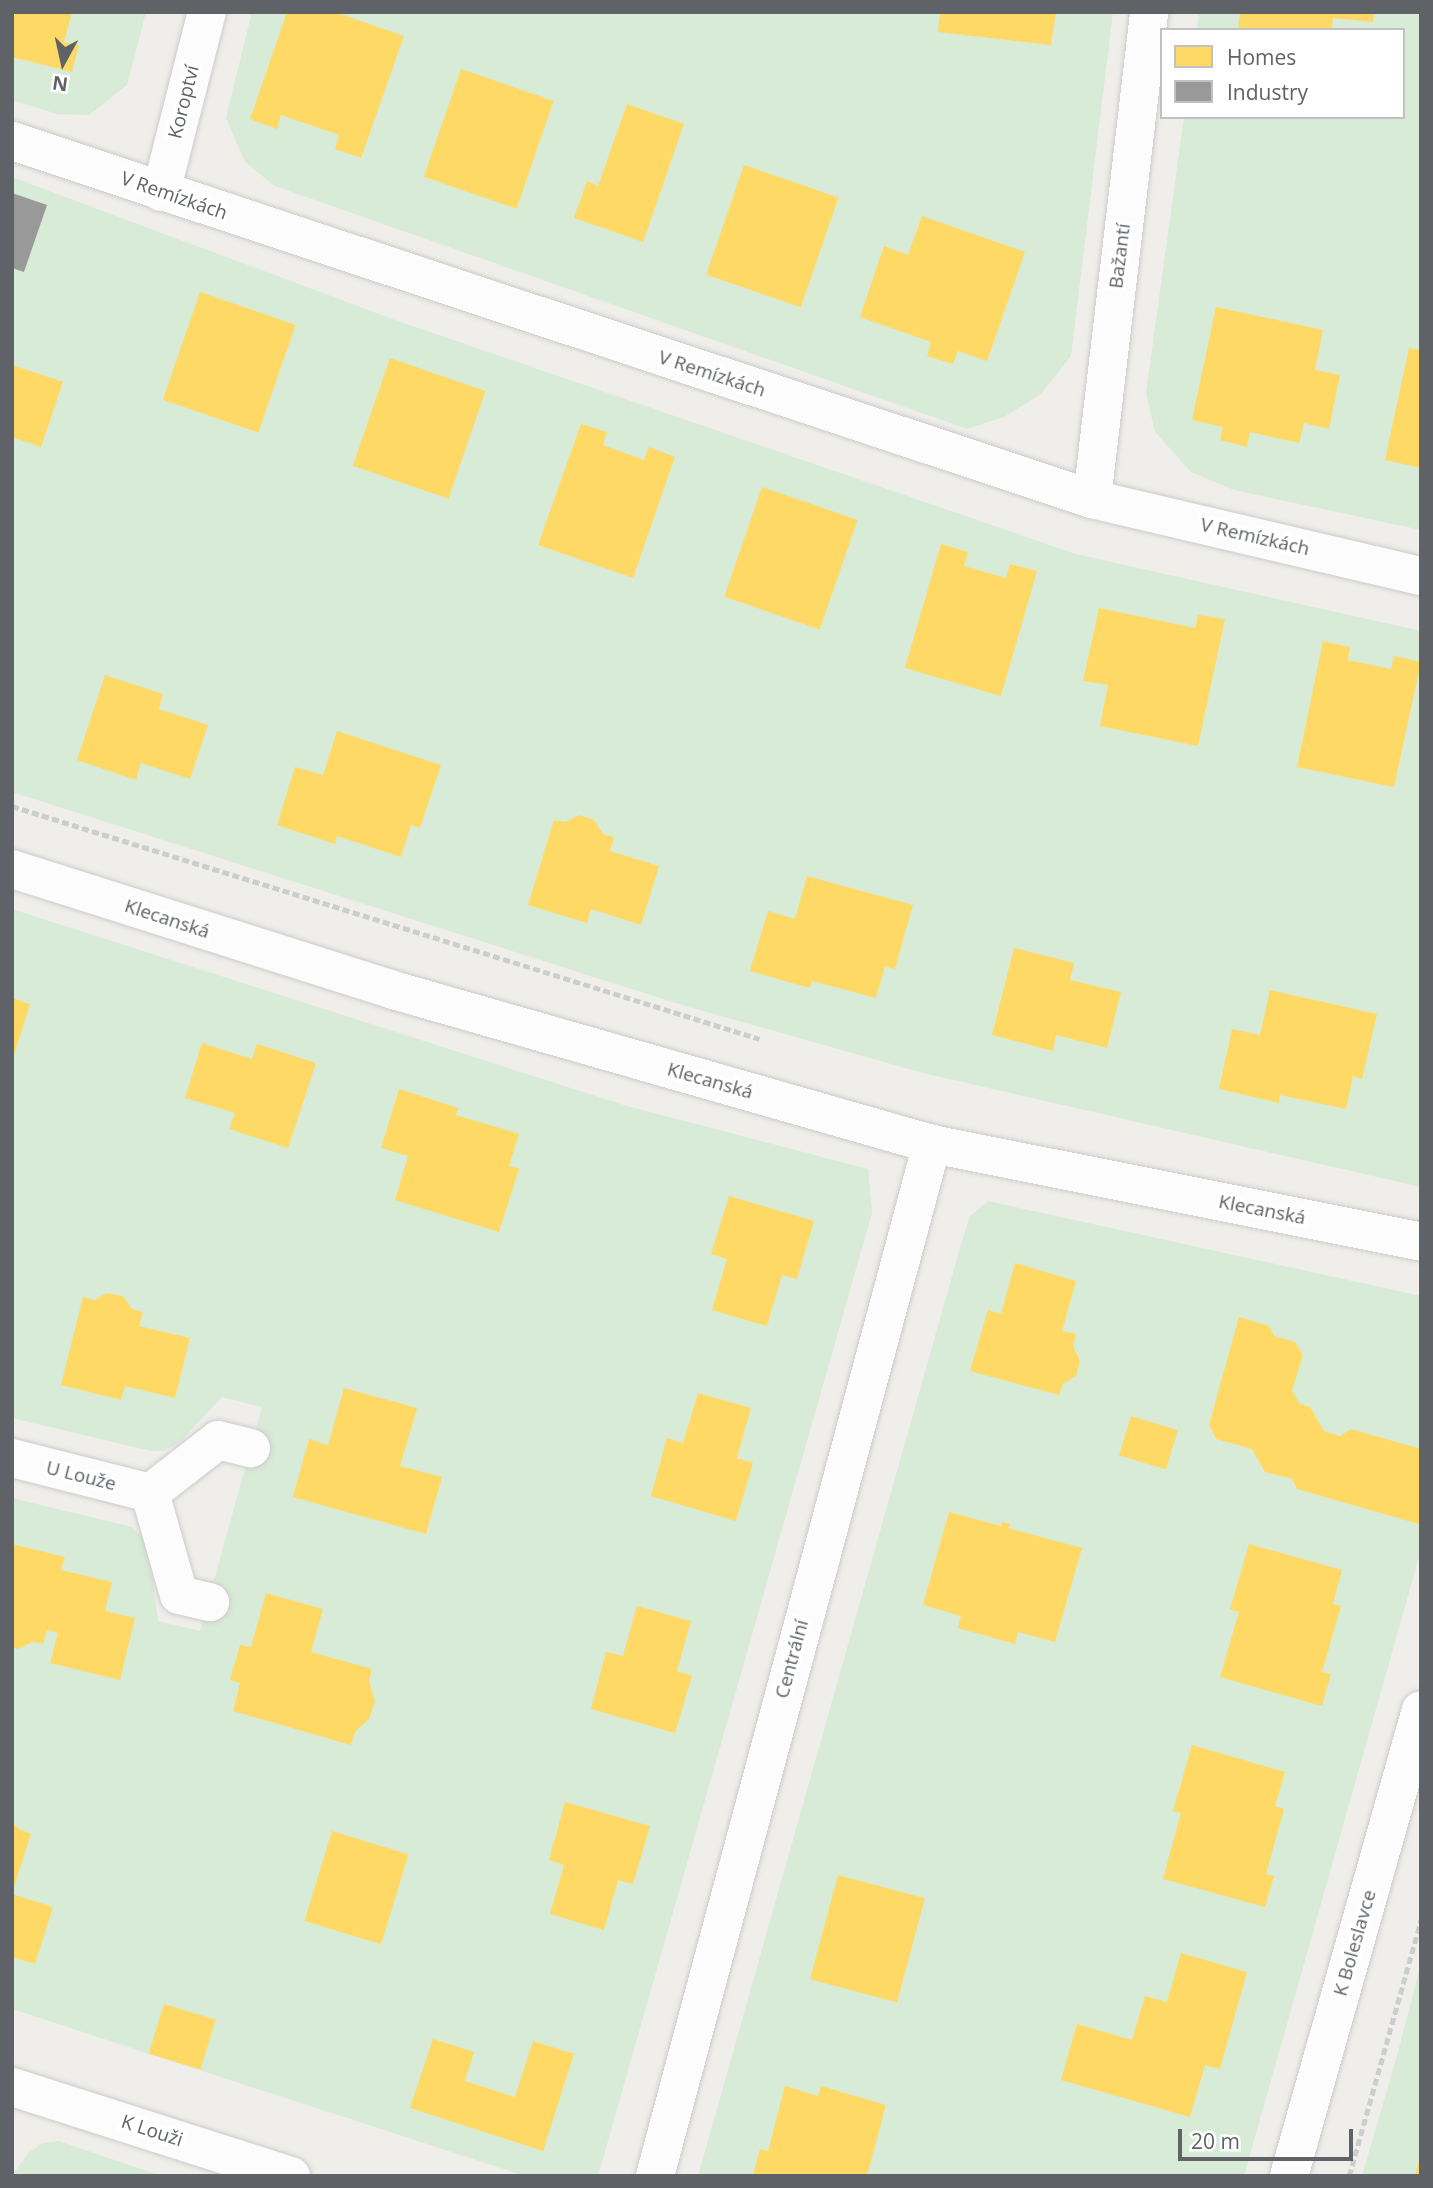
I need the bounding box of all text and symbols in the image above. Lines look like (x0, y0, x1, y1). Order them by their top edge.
north arrow (28, 28, 98, 98)
legend (1160, 28, 1405, 119)
text: Homes (1227, 43, 1296, 71)
street label: Koroptví (164, 63, 204, 141)
text: N (51, 70, 70, 98)
text: Industry (1227, 78, 1308, 106)
street label: V Remízkách (118, 167, 230, 225)
street label: Bažantí (1105, 222, 1135, 290)
street label: V Remízkách (656, 346, 768, 402)
street label: V Remízkách (1198, 513, 1312, 561)
street label: Klecanská (122, 895, 212, 943)
street label: Klecanská (665, 1058, 755, 1104)
street label: Klecanská (1217, 1190, 1307, 1230)
street label: U Louže (44, 1456, 118, 1496)
street label: Centrální (771, 1617, 813, 1701)
street label: K Boleslavce (1329, 1887, 1381, 1999)
street label: K Louži (118, 2110, 186, 2152)
scale bar (1181, 2114, 1356, 2158)
text: 20 m (1191, 2127, 1240, 2155)

